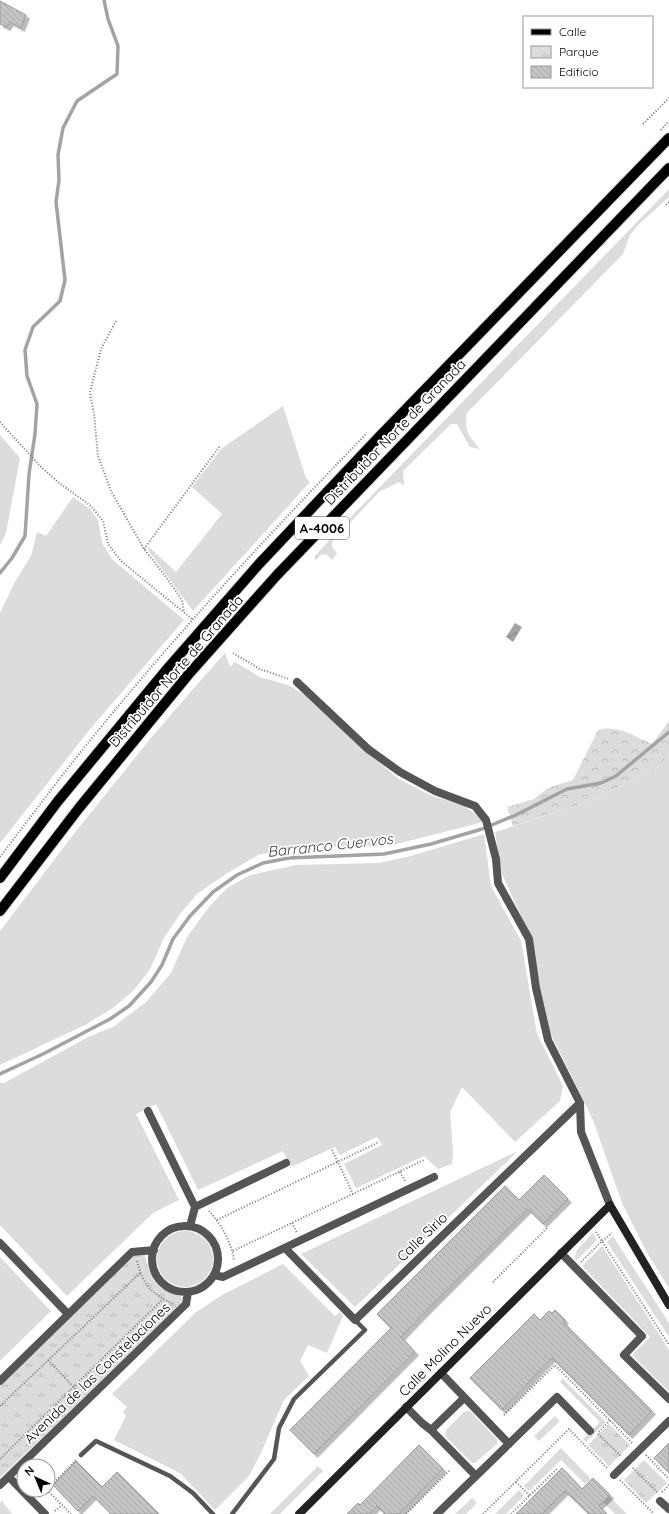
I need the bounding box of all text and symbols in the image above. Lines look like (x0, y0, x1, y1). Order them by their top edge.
legend (523, 16, 653, 88)
text: Calle (559, 24, 587, 39)
text: Parque (559, 44, 599, 59)
text: Edificio (559, 64, 599, 79)
street label: Distribuidor Norte de Granada (320, 355, 470, 509)
road number: A-4006 (295, 517, 349, 539)
street label: Distribuidor Norte de Granada (105, 591, 247, 751)
water label: Barranco Cuervos (266, 829, 395, 861)
street label: Calle Sirio (393, 1209, 451, 1265)
street label: Avenida de las Constelaciones (20, 1298, 174, 1448)
street label: Calle Molino Nuevo (395, 1300, 495, 1400)
north arrow (16, 1458, 56, 1498)
text: N (21, 1463, 37, 1479)

